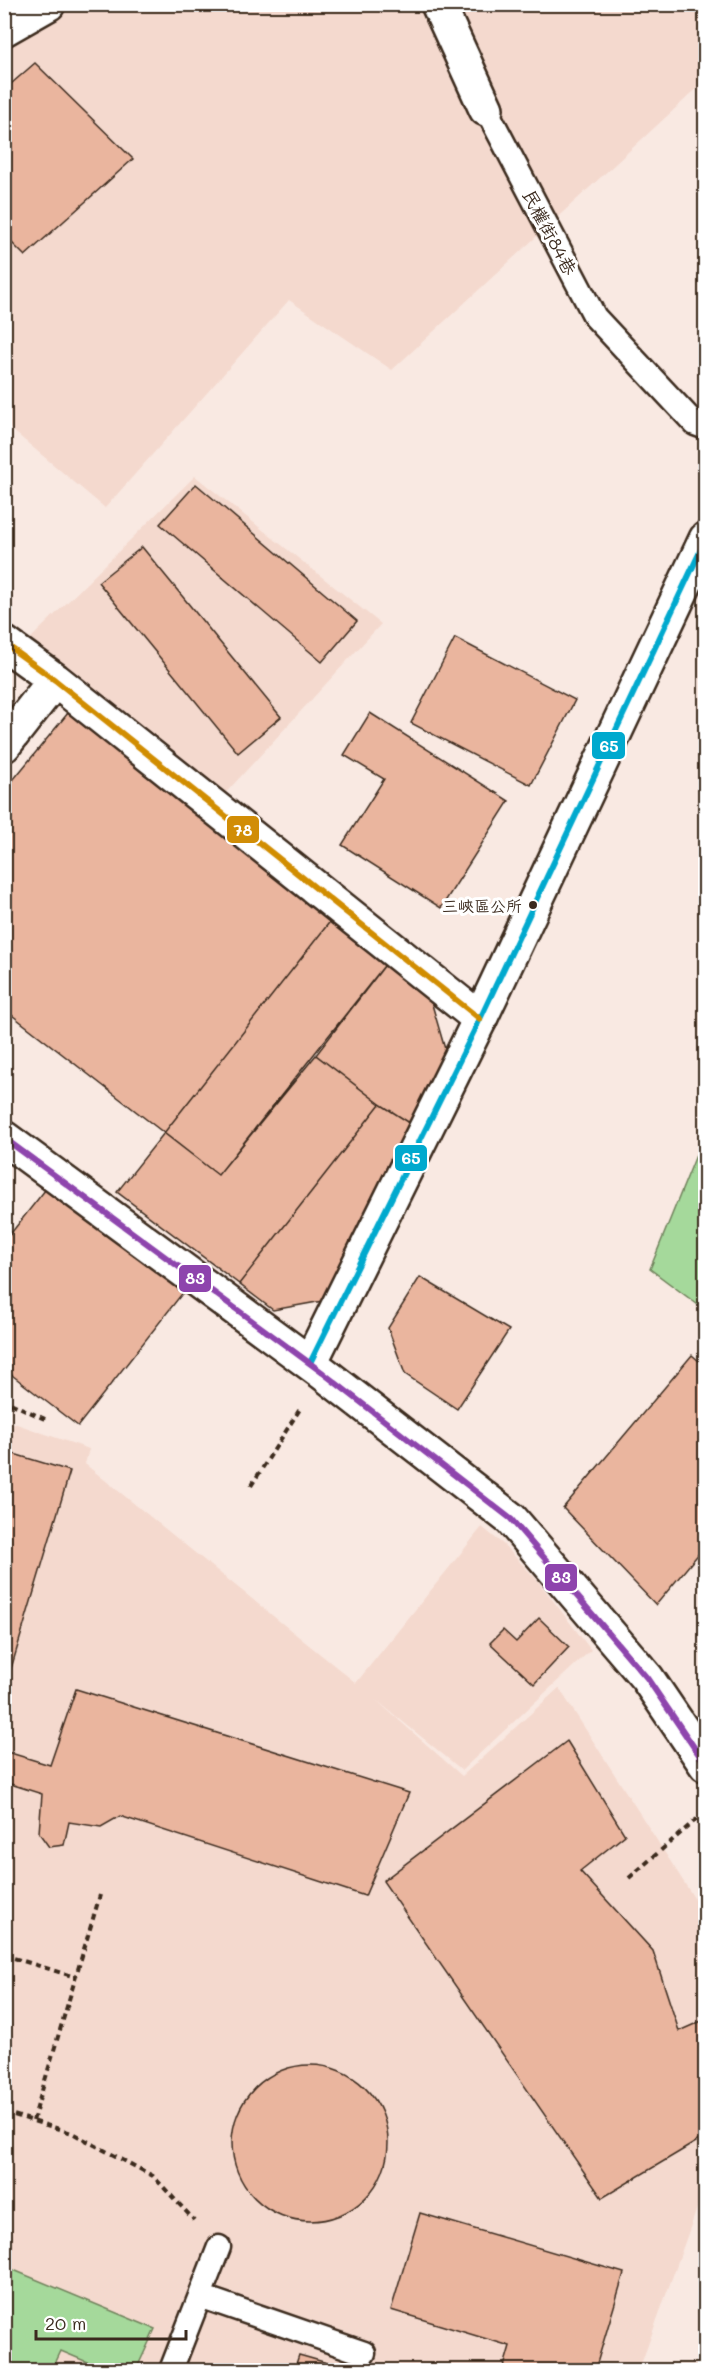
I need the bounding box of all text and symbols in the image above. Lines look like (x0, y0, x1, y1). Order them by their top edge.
street label: 民權街84巷 (517, 185, 583, 279)
line badge: 65 (591, 731, 626, 760)
text: 65 (599, 735, 619, 756)
line badge: 78 (226, 815, 260, 844)
text: 78 (234, 819, 252, 840)
place label: 三峽區公所 (442, 895, 522, 916)
marker: 三峽區公所 (527, 899, 539, 911)
line badge: 65 (394, 1144, 428, 1172)
text: 65 (401, 1147, 421, 1168)
line badge: 83 (178, 1264, 212, 1293)
text: 83 (185, 1267, 205, 1288)
line badge: 83 (544, 1563, 578, 1592)
text: 83 (551, 1566, 571, 1587)
scale bar (36, 2303, 186, 2341)
text: 20 m (45, 2311, 86, 2335)

